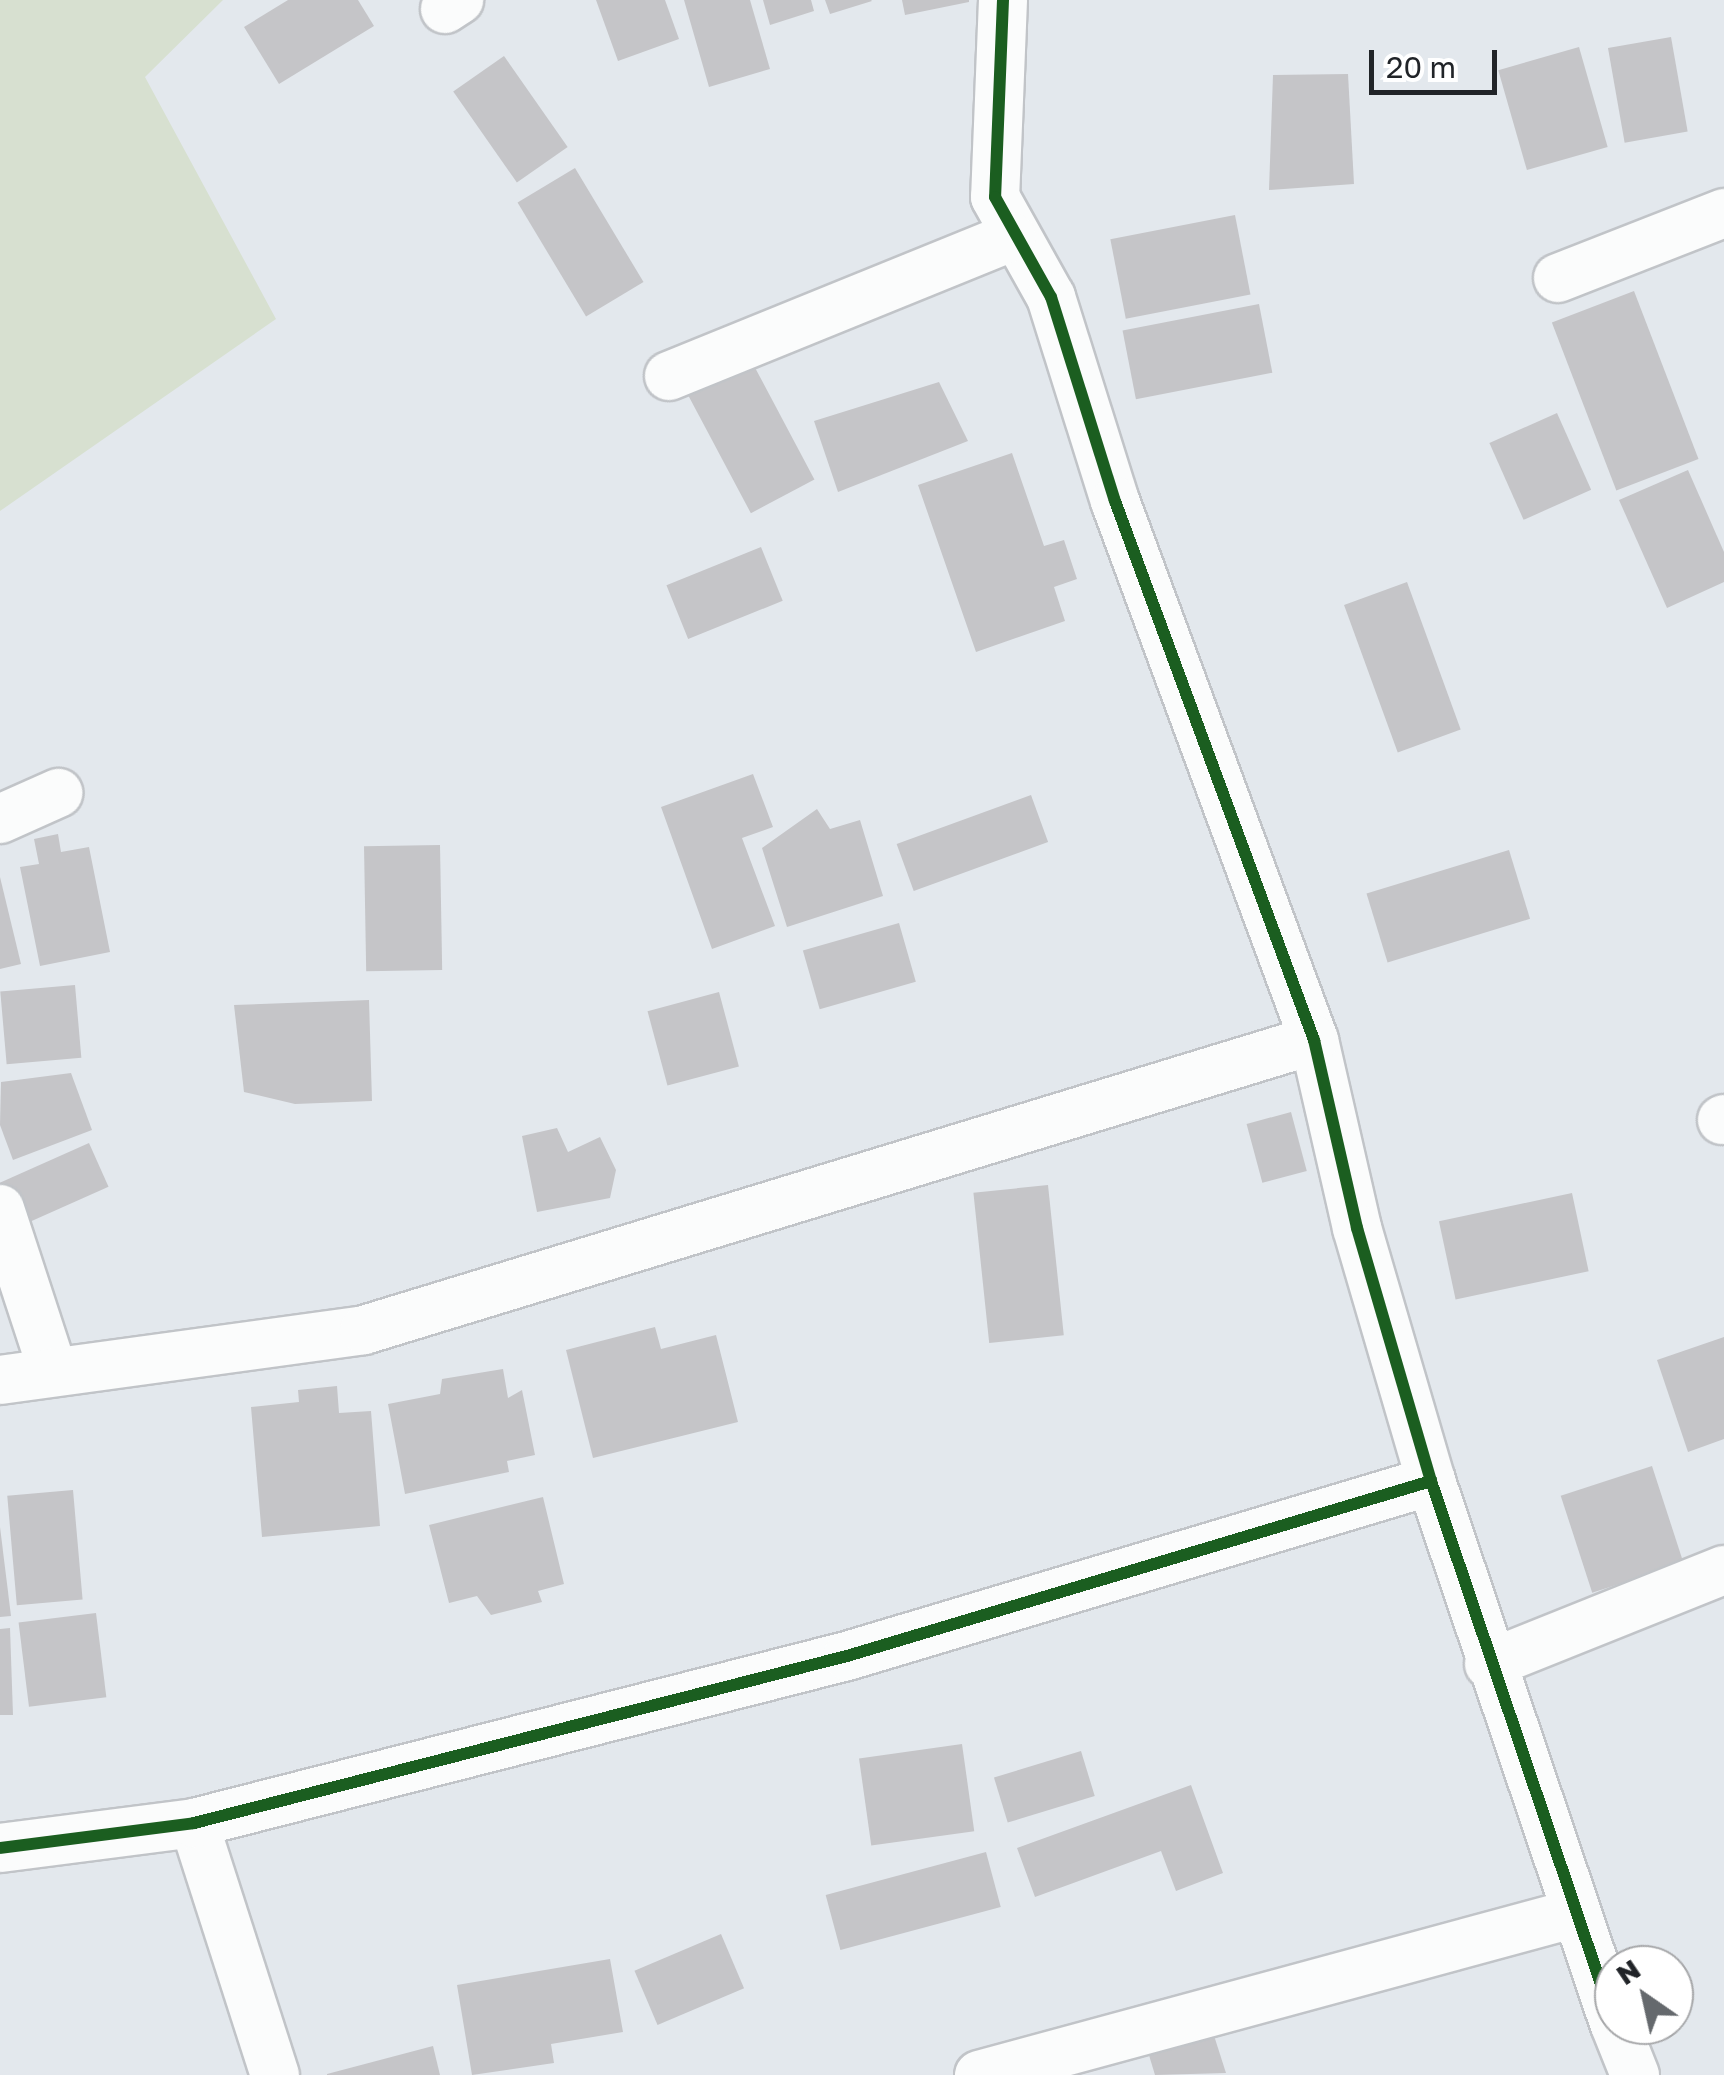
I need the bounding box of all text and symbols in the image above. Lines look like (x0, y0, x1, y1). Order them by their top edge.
scale bar (1374, 30, 1502, 92)
text: 20 m (1386, 49, 1456, 85)
north arrow (1594, 1945, 1694, 2045)
text: N (1610, 1952, 1646, 1991)

